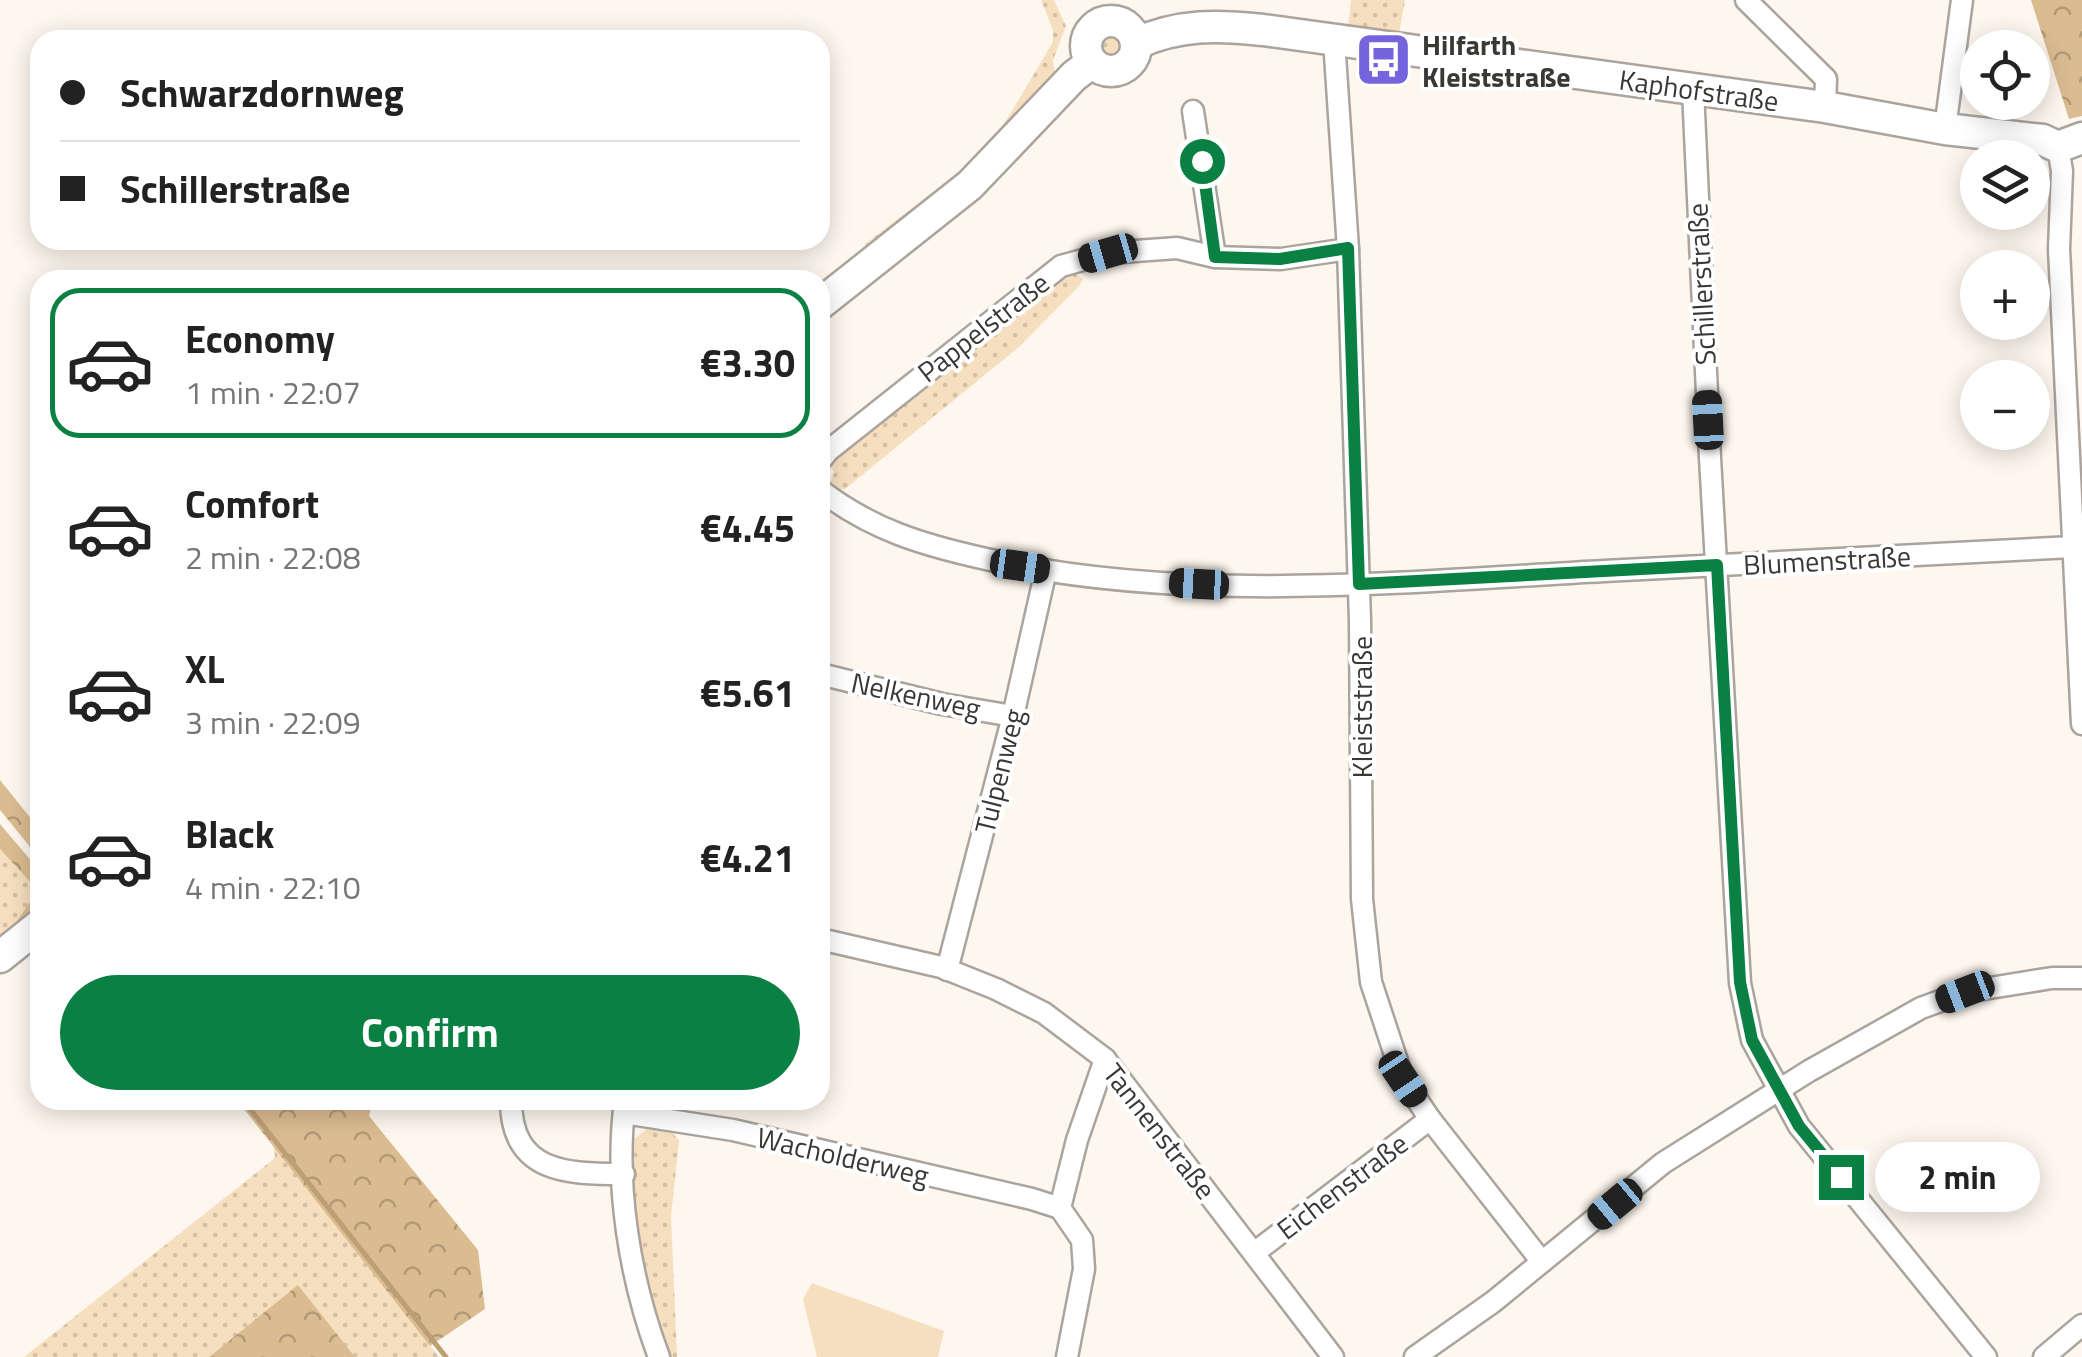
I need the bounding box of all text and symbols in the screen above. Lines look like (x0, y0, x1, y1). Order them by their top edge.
place label: Hilfarth Kleiststraße (1422, 23, 1571, 98)
bus stop icon: Hilfarth Kleiststraße (1353, 30, 1413, 90)
map controls (1960, 30, 2050, 450)
button: locate (1960, 30, 2050, 120)
street label: Kaphofstraße (1616, 58, 1782, 122)
text: Schwarzdornweg (120, 64, 404, 122)
route start (1180, 139, 1225, 184)
button: layers (1960, 140, 2050, 230)
text: Schillerstraße (120, 160, 350, 218)
street label: Schillerstraße (1675, 202, 1727, 366)
car (1075, 230, 1141, 276)
button: + (1960, 250, 2050, 340)
street label: Pappelstraße (908, 262, 1058, 392)
text: Economy (185, 310, 335, 368)
icon: car (65, 318, 155, 408)
text: €3.30 (700, 334, 795, 392)
button: − (1960, 360, 2050, 450)
text: 1 min · 22:07 (185, 368, 361, 416)
car (1691, 389, 1725, 451)
text: Comfort (185, 475, 319, 533)
icon: car (65, 483, 155, 573)
text: €4.45 (700, 499, 795, 557)
text: 2 min · 22:08 (185, 533, 361, 581)
street label: Blumenstraße (1742, 534, 1912, 586)
car (988, 547, 1052, 585)
car (1168, 567, 1230, 601)
street label: Kleiststraße (1340, 636, 1383, 778)
text: XL (185, 640, 225, 698)
icon: car (65, 648, 155, 738)
street label: Nelkenweg (847, 660, 985, 730)
text: €5.61 (700, 664, 795, 722)
text: 3 min · 22:09 (185, 698, 361, 746)
street label: Tulpenweg (963, 704, 1035, 838)
text: Black (185, 805, 274, 863)
icon: car (65, 813, 155, 903)
text: €4.21 (700, 829, 795, 887)
text: 4 min · 22:10 (185, 863, 361, 911)
car (1932, 967, 1998, 1017)
button: Confirm (60, 975, 800, 1090)
car (1374, 1046, 1432, 1112)
street label: Tannenstraße (1093, 1054, 1227, 1208)
street label: Wacholderweg (753, 1115, 933, 1197)
street label: Eichenstraße (1267, 1122, 1417, 1250)
callout: 2 min (1876, 1142, 2041, 1212)
text: 2 min (1919, 1153, 1996, 1201)
route end (1819, 1155, 1864, 1200)
car (1582, 1173, 1648, 1235)

